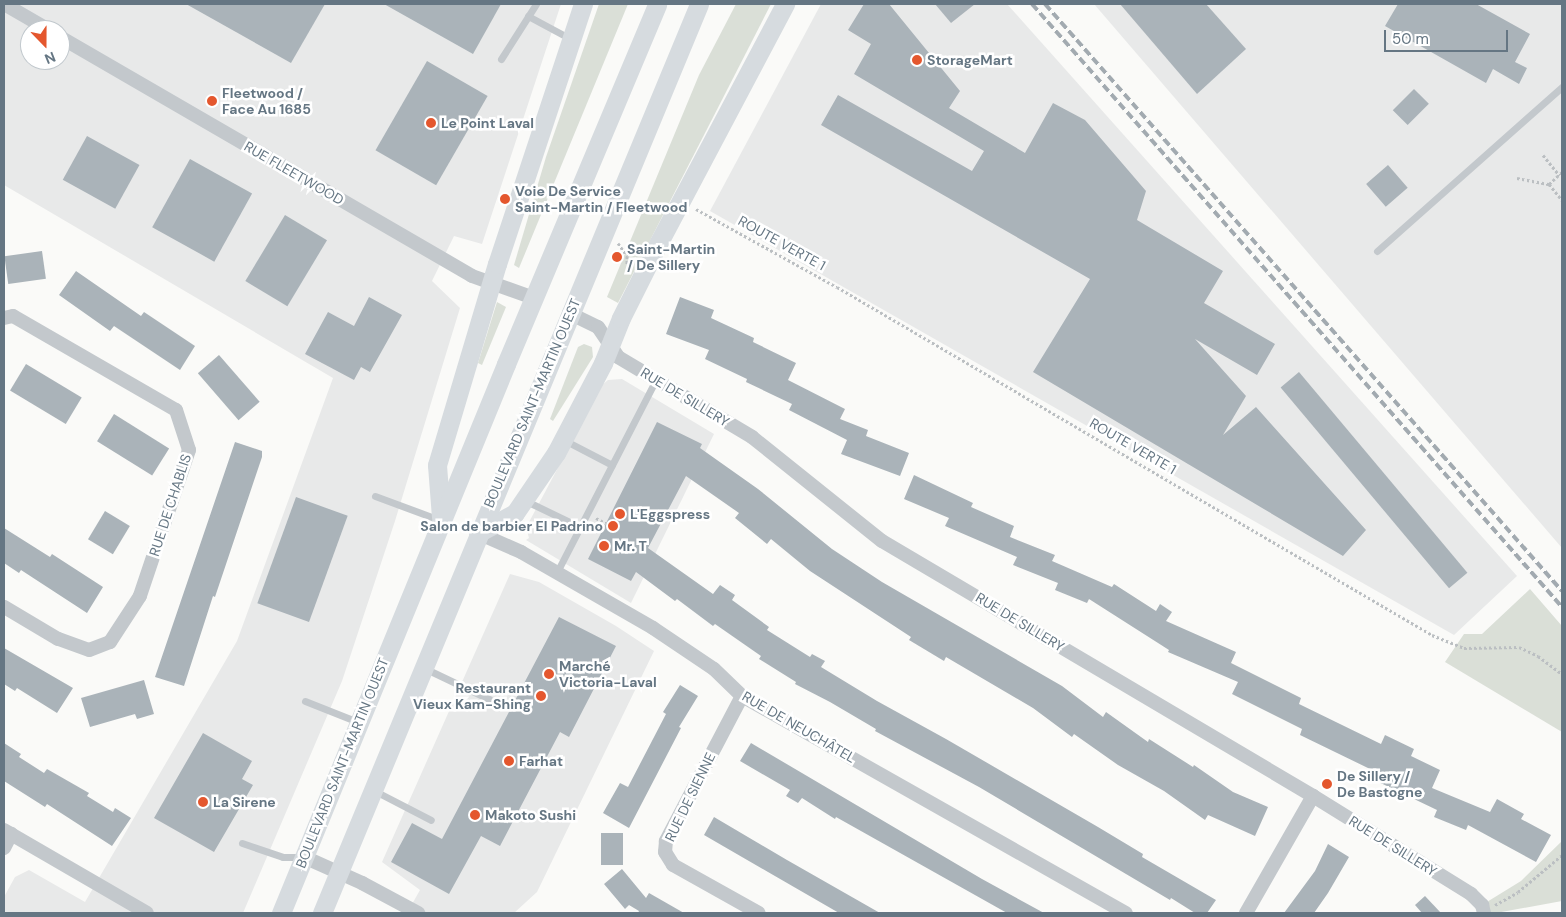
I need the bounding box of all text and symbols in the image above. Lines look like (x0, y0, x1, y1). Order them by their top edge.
north arrow (20, 20, 70, 70)
scale bar (1386, 20, 1510, 52)
text: 50 m (1392, 29, 1429, 49)
text: N (42, 48, 58, 68)
place label: StorageMart (927, 52, 1013, 68)
marker: StorageMart (911, 54, 923, 66)
place label: Fleetwood / Face Au 1685 (222, 85, 311, 118)
marker: Fleetwood / Face Au 1685 (206, 95, 218, 107)
place label: Le Point Laval (441, 115, 534, 131)
marker: Le Point Laval (425, 117, 437, 129)
street label: RUE FLEETWOOD (241, 138, 347, 208)
place label: Voie De Service Saint-Martin / Fleetwood (515, 183, 688, 216)
marker: Voie De Service Saint-Martin / Fleetwood (499, 193, 511, 205)
street label: ROUTE VERTE 1 (735, 212, 829, 274)
place label: Saint-Martin / De Sillery (627, 241, 715, 274)
marker: Saint-Martin / De Sillery (611, 251, 623, 263)
street label: BOULEVARD SAINT-MARTIN OUEST (480, 296, 584, 510)
street label: RUE DE SILLERY (638, 364, 732, 430)
street label: ROUTE VERTE 1 (1087, 414, 1179, 478)
street label: RUE DE CHABLIS (146, 452, 194, 558)
place label: L'Eggspress (630, 506, 710, 522)
marker: L'Eggspress (614, 508, 626, 520)
place label: Salon de barbier El Padrino (420, 518, 603, 534)
marker: Salon de barbier El Padrino (607, 520, 619, 532)
place label: Mr. T (614, 538, 647, 554)
marker: Mr. T (598, 540, 610, 552)
street label: RUE DE SILLERY (973, 589, 1067, 655)
street label: BOULEVARD SAINT-MARTIN OUEST (292, 655, 392, 871)
place label: Marché Victoria-Laval (559, 658, 657, 690)
marker: Marché Victoria-Laval (543, 668, 555, 680)
place label: Restaurant Vieux Kam-Shing (413, 680, 531, 712)
street label: RUE DE NEUCHÂTEL (739, 688, 859, 766)
marker: Restaurant Vieux Kam-Shing (535, 690, 547, 702)
street label: RUE DE SIENNE (661, 750, 719, 844)
place label: Farhat (519, 753, 563, 769)
marker: Farhat (503, 755, 515, 767)
place label: De Sillery / De Bastogne (1337, 768, 1422, 800)
marker: De Sillery / De Bastogne (1321, 778, 1333, 790)
place label: La Sirene (213, 794, 276, 810)
marker: La Sirene (197, 796, 209, 808)
place label: Makoto Sushi (485, 807, 576, 823)
marker: Makoto Sushi (469, 809, 481, 821)
street label: RUE DE SILLERY (1346, 812, 1440, 880)

